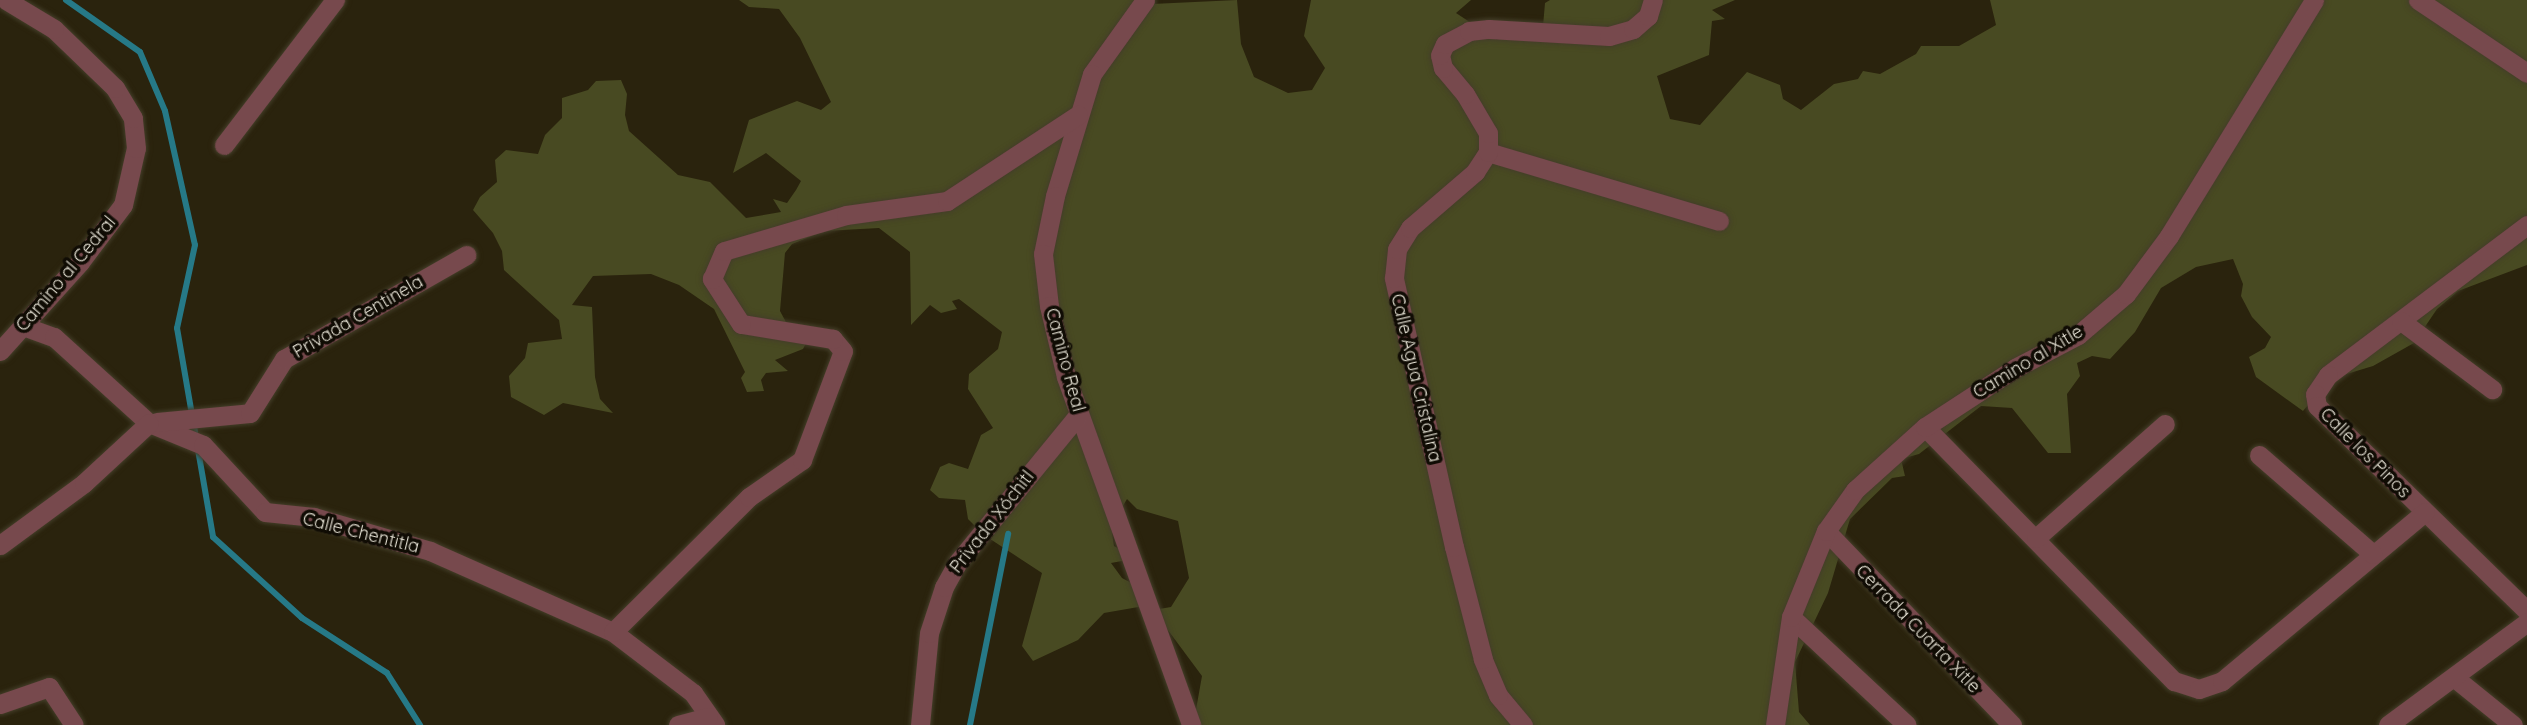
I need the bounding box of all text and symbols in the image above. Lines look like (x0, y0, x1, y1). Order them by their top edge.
street label: Camino al Cedral (12, 212, 120, 336)
street label: Privada Centinela (289, 271, 427, 363)
street label: Calle Agua Cristalina (1386, 292, 1446, 464)
street label: Camino Real (1041, 306, 1089, 414)
street label: Camino al Xitle (1969, 321, 2087, 403)
street label: Calle los Pinos (2316, 404, 2414, 502)
street label: Privada Xóchitl (945, 466, 1039, 578)
street label: Calle Chentitla (300, 508, 422, 558)
street label: Cerrada Cuarta Xitle (1851, 560, 1985, 698)

